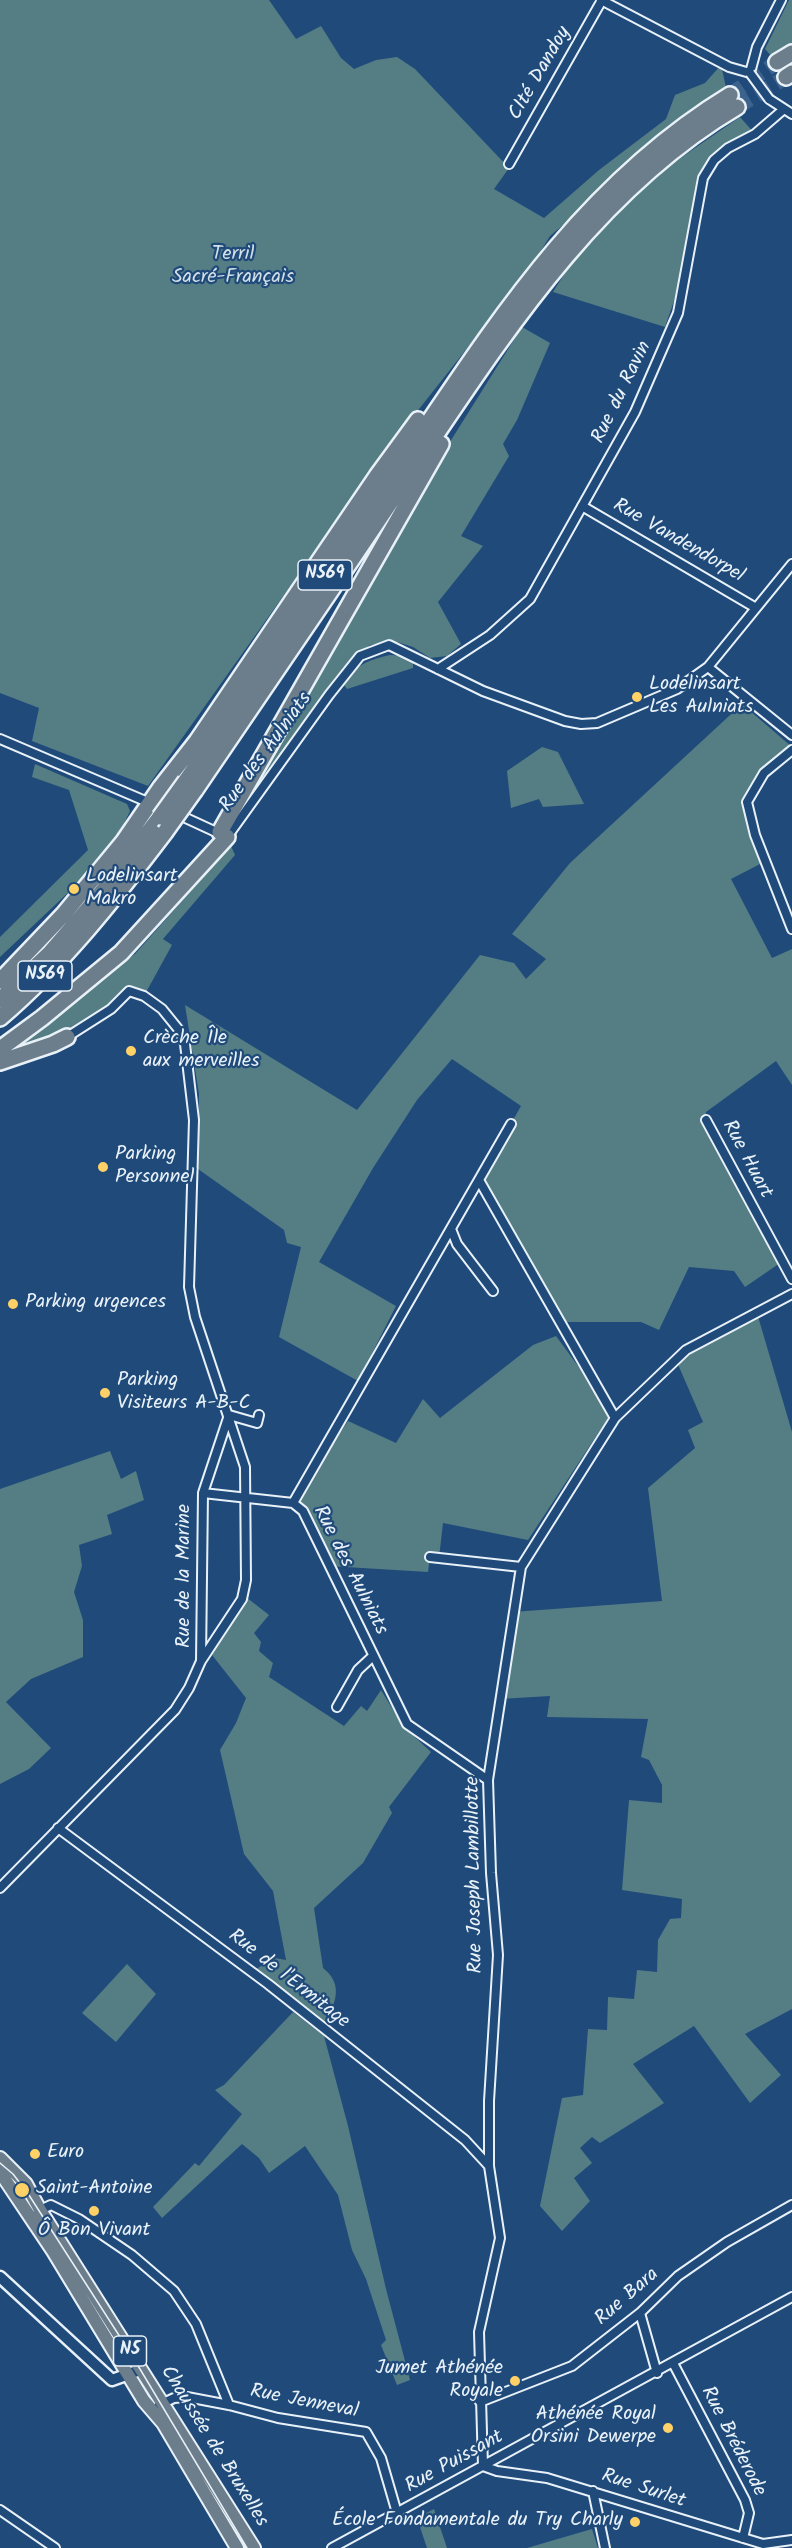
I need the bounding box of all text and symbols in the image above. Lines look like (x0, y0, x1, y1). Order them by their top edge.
street label: CIté Dandoy (505, 23, 577, 125)
park label: Terril Sacré-Français (172, 244, 294, 291)
street label: Rue du Ravin (588, 338, 658, 448)
street label: Rue Vandendorpel (608, 495, 748, 589)
road number: N569 (298, 560, 352, 590)
place label: Lodelinsart Les Aulniats (649, 674, 753, 721)
street label: Rue des Aulniats (216, 689, 318, 817)
marker: Lodelinsart Les Aulniats (630, 690, 644, 704)
place label: Lodelinsart Makro (86, 866, 178, 913)
marker: Lodelinsart Makro (67, 882, 81, 896)
road number: N569 (18, 961, 72, 991)
place label: Crèche Île aux merveilles (143, 1028, 260, 1075)
marker: Crèche Île aux merveilles (124, 1044, 138, 1058)
street label: Rue Huart (715, 1117, 777, 1203)
place label: Parking Personnel (115, 1144, 194, 1191)
marker: Parking Personnel (96, 1160, 110, 1174)
place label: Parking urgences (25, 1292, 166, 1316)
marker: Parking urgences (6, 1297, 20, 1311)
place label: Parking Visiteurs A-B-C (117, 1370, 250, 1417)
marker: Parking Visiteurs A-B-C (98, 1386, 112, 1400)
street label: Rue des Aulniats (306, 1502, 392, 1640)
street label: Rue de la Marine (174, 1504, 198, 1648)
street label: Rue Joseph Lambillotte (462, 1776, 490, 1974)
street label: Rue de l'Ermitage (222, 1925, 354, 2035)
place label: Euro (47, 2142, 84, 2166)
marker: Euro (28, 2147, 42, 2161)
place label: Saint-Antoine (36, 2178, 152, 2202)
marker: Saint-Antoine (13, 2181, 31, 2199)
marker: Ô Bon Vivant (87, 2204, 101, 2218)
place label: Ô Bon Vivant (38, 2220, 150, 2244)
street label: Rue Bara (591, 2264, 665, 2332)
road number: N5 (114, 2336, 146, 2366)
place label: Jumet Athénée Royale (376, 2358, 503, 2405)
street label: Chaussée de Bruxelles (154, 2362, 272, 2532)
marker: Jumet Athénée Royale (508, 2374, 522, 2388)
street label: Rue Jenneval (248, 2381, 360, 2425)
street label: Rue Bréderode (694, 2383, 770, 2501)
place label: Athénée Royal Orsini Dewerpe (531, 2404, 656, 2451)
marker: Athénée Royal Orsini Dewerpe (661, 2421, 675, 2435)
street label: Rue Puissant (402, 2426, 508, 2500)
street label: Rue Surlet (598, 2465, 688, 2515)
place label: École Fondamentale du Try Charly (332, 2510, 623, 2534)
marker: École Fondamentale du Try Charly (628, 2515, 642, 2529)

